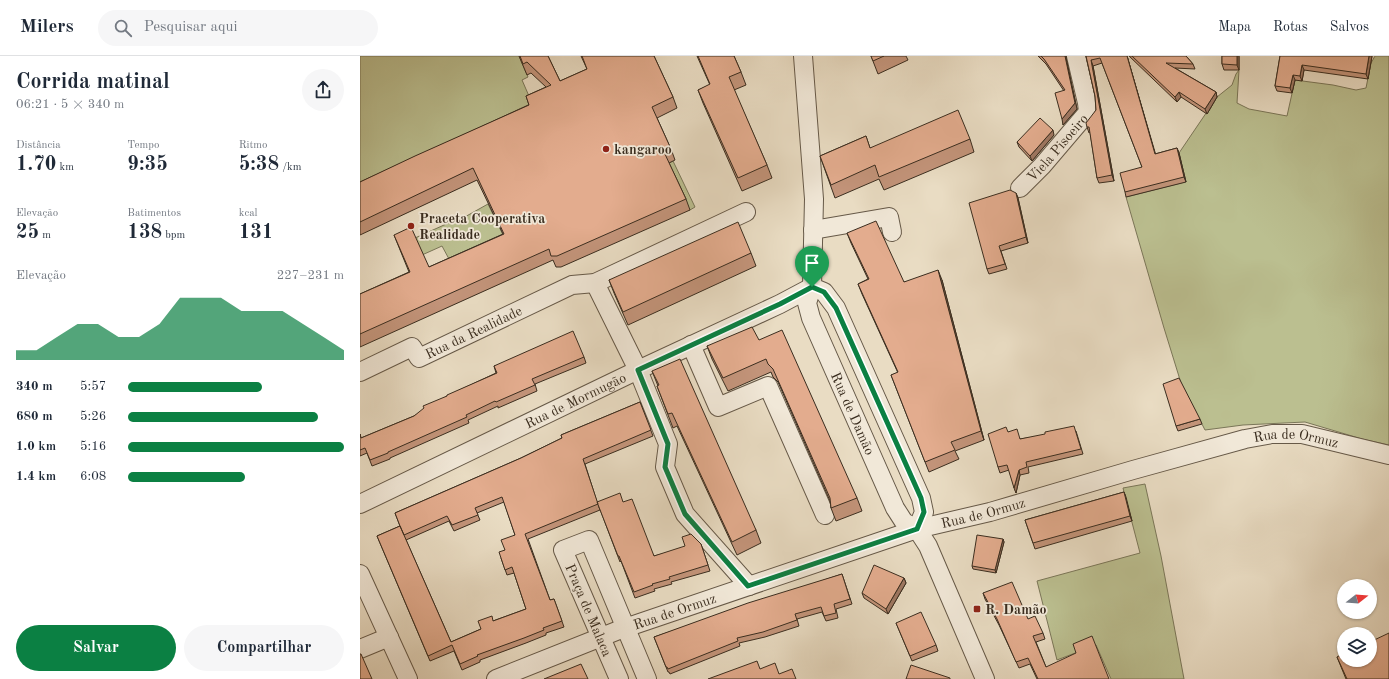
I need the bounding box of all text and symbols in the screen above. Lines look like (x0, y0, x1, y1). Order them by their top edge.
search box (98, 10, 378, 46)
icon: search (112, 17, 134, 39)
text: Milers (20, 18, 74, 37)
text: Pesquisar aqui (144, 20, 237, 35)
text: Mapa (1218, 20, 1251, 34)
text: Rotas (1273, 20, 1308, 34)
text: Salvos (1330, 20, 1369, 34)
button: share (302, 69, 344, 111)
text: Corrida matinal (16, 71, 170, 93)
text: 06:21 · 5 × 340 m (16, 98, 124, 111)
street label: Viela Pisoeiro (1025, 112, 1091, 185)
text: Distância (16, 140, 61, 151)
text: Tempo (127, 140, 159, 151)
text: Ritmo (239, 140, 268, 151)
place label: kangaroo (614, 143, 672, 157)
marker: kangaroo (601, 144, 611, 154)
text: 1.70 (16, 155, 56, 175)
text: 9:35 (127, 155, 168, 175)
text: 5:38 (239, 155, 279, 175)
text: km (56, 162, 74, 173)
text: /km (279, 162, 302, 173)
text: Elevação (16, 208, 58, 219)
text: Batimentos (127, 208, 181, 219)
text: kcal (239, 208, 258, 219)
place label: Praceta Cooperativa Realidade (419, 212, 545, 242)
marker: Praceta Cooperativa Realidade (406, 221, 416, 231)
text: 25 (16, 223, 39, 243)
text: 138 (127, 223, 162, 243)
text: 131 (239, 223, 273, 243)
text: m (39, 230, 51, 241)
text: bpm (162, 230, 185, 241)
pin (795, 246, 829, 287)
icon: arrive (801, 252, 823, 274)
text: Elevação (16, 269, 66, 282)
text: 227–231 m (277, 269, 344, 282)
street label: Rua da Realidade (423, 304, 524, 362)
street label: Rua de Damão (828, 370, 877, 457)
street label: Rua de Mormugão (523, 371, 629, 431)
text: 340 m (16, 380, 53, 393)
text: 5:57 (80, 380, 106, 393)
text: 680 m (16, 410, 53, 423)
text: 5:26 (80, 410, 106, 423)
street label: Rua de Ormuz (1252, 427, 1340, 451)
text: 1.0 km (16, 440, 56, 453)
text: 5:16 (80, 440, 106, 453)
text: 1.4 km (16, 470, 56, 483)
text: 6:08 (80, 470, 106, 483)
street label: Rua de Ormuz (940, 496, 1027, 531)
street label: Praça de Malaca (562, 562, 614, 659)
north arrow (1337, 579, 1377, 619)
map controls (1337, 579, 1377, 667)
street label: Rua de Ormuz (632, 592, 718, 633)
place label: R. Damão (985, 603, 1047, 617)
marker: R. Damão (972, 604, 982, 614)
button: Salvar (16, 625, 176, 671)
button: Compartilhar (184, 625, 344, 671)
button: layers (1337, 627, 1377, 667)

